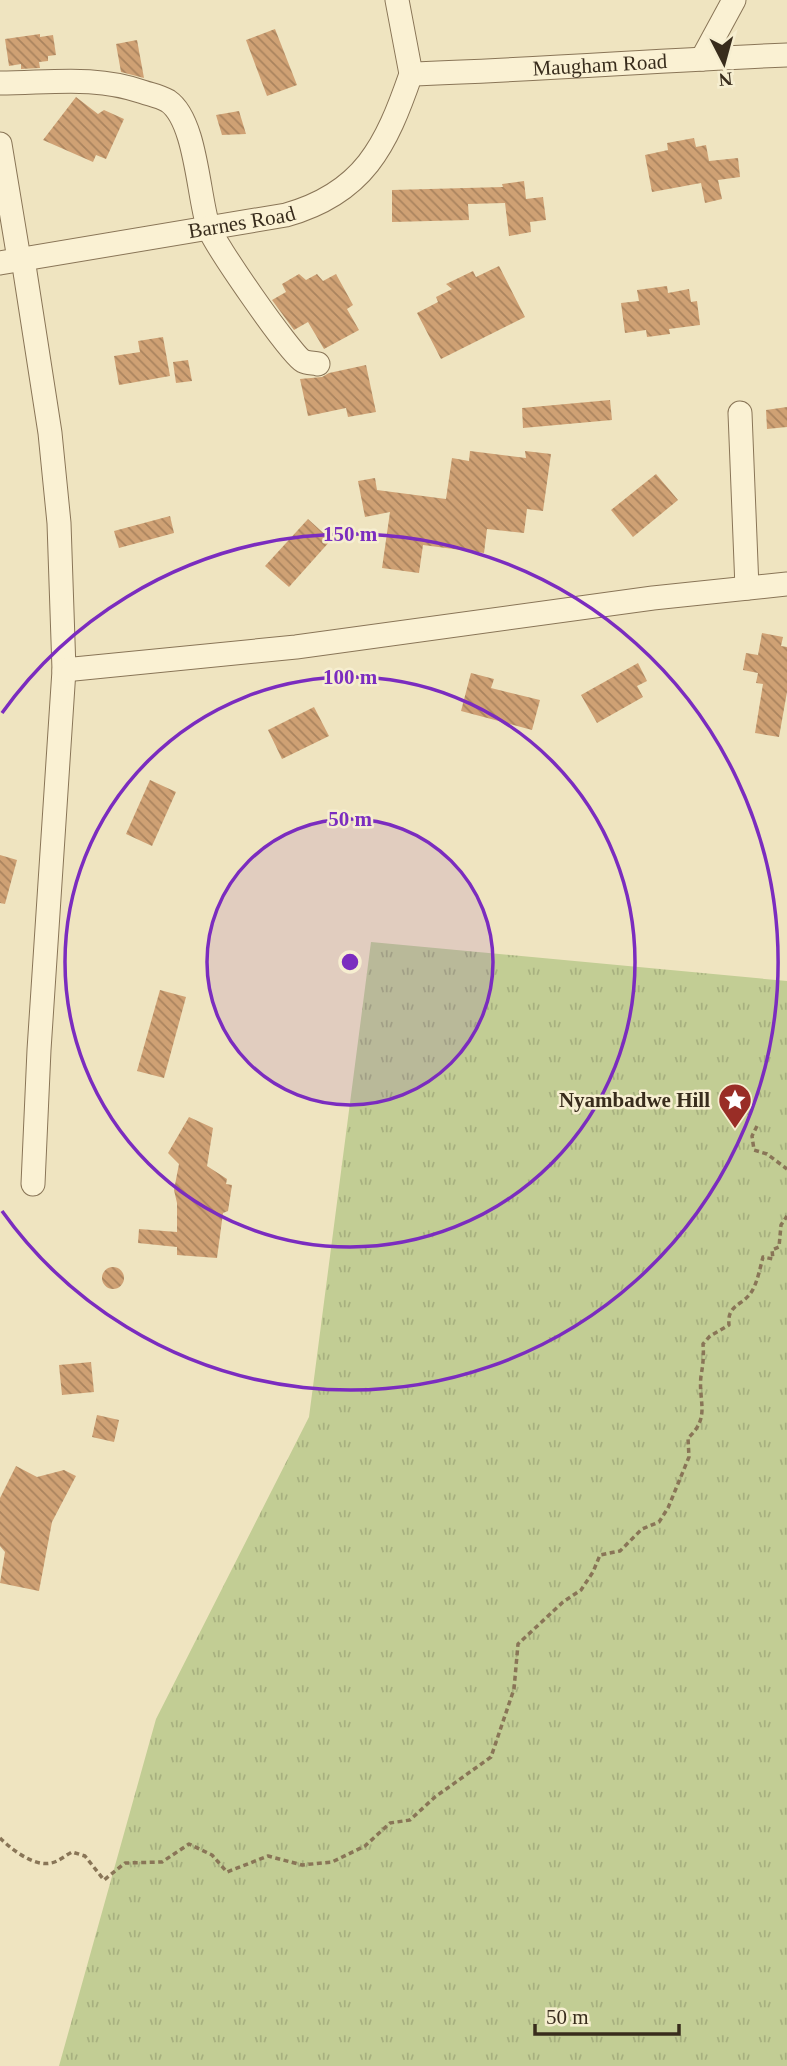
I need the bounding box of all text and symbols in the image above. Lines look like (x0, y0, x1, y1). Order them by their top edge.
north arrow (689, 28, 759, 98)
street label: Maugham Road (532, 49, 668, 81)
text: N (718, 68, 734, 91)
street label: Barnes Road (186, 201, 299, 243)
text: 150 m (323, 522, 378, 546)
text: 100 m (323, 665, 378, 689)
text: 50 m (328, 807, 372, 831)
centre of rings (338, 950, 362, 974)
place icon: Nyambadwe Hill (716, 1081, 754, 1130)
place label: Nyambadwe Hill (559, 1088, 710, 1112)
scale bar (535, 1993, 678, 2037)
text: 50 m (546, 2005, 589, 2029)

